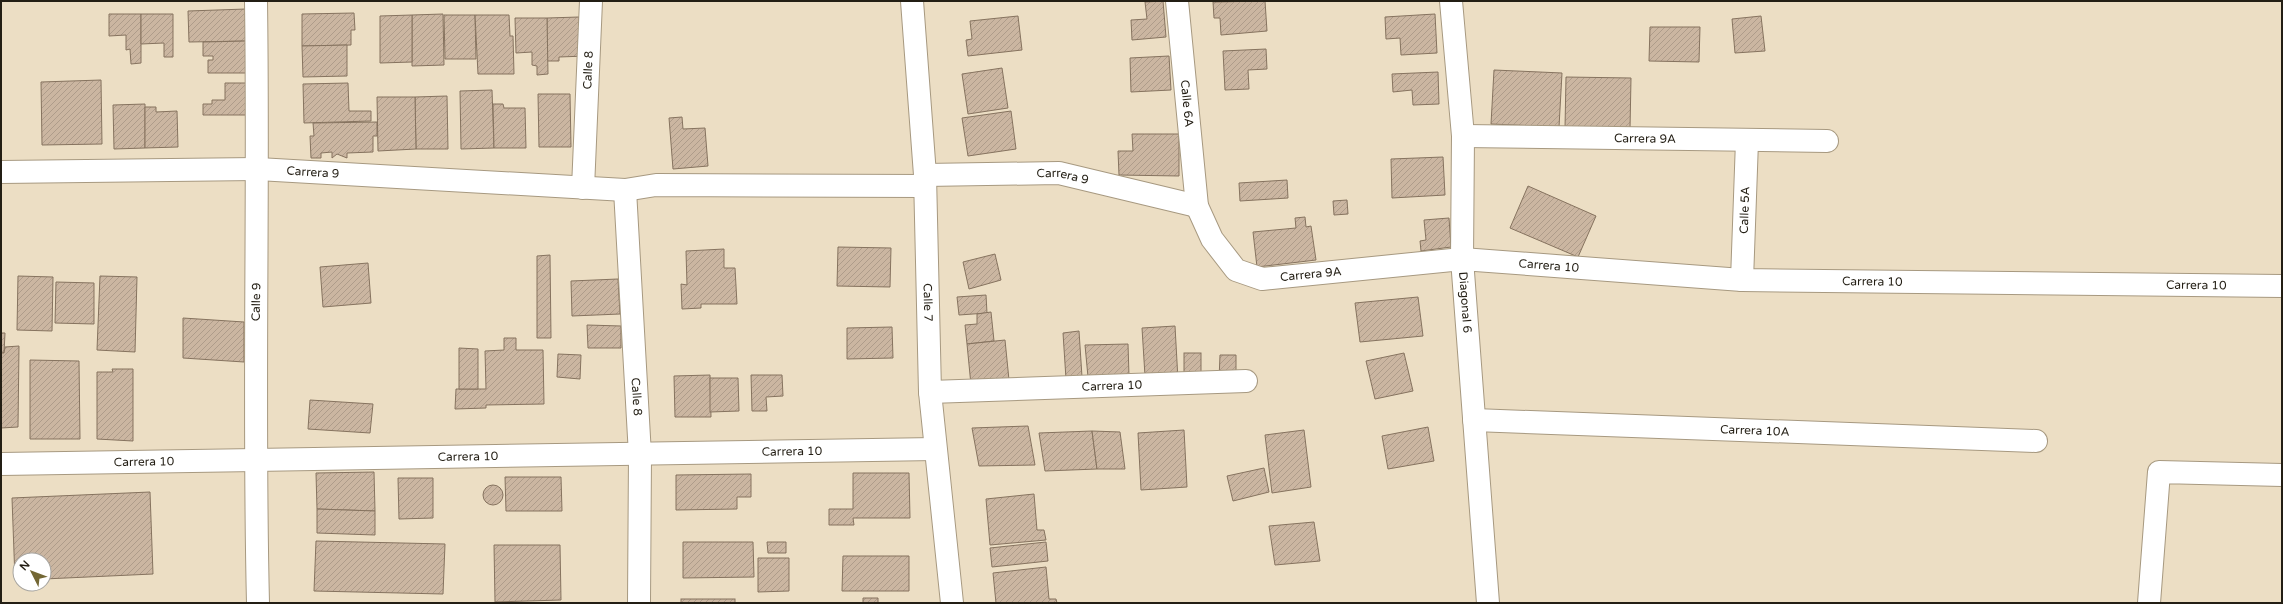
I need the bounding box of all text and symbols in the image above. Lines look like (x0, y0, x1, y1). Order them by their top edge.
street label: Calle 8 (580, 51, 596, 90)
street label: Calle 6A (1178, 79, 1196, 128)
street label: Carrera 9A (1614, 131, 1676, 146)
street label: Carrera 9 (286, 164, 340, 181)
street label: Carrera 9 (1036, 166, 1090, 187)
street label: Calle 5A (1737, 186, 1752, 234)
street label: Carrera 10 (1518, 256, 1580, 275)
street label: Carrera 9A (1279, 264, 1342, 284)
street label: Diagonal 6 (1456, 271, 1475, 333)
street label: Carrera 10 (1842, 274, 1903, 289)
street label: Carrera 10 (2166, 278, 2227, 292)
street label: Calle 9 (249, 283, 263, 321)
street label: Calle 7 (920, 283, 935, 322)
street label: Calle 8 (629, 377, 645, 416)
street label: Carrera 10 (1081, 378, 1143, 394)
street label: Carrera 10A (1720, 422, 1790, 439)
street label: Carrera 10 (762, 444, 823, 459)
street label: Carrera 10 (438, 449, 499, 464)
street label: Carrera 10 (114, 454, 175, 469)
north arrow (12, 552, 52, 592)
text: N (17, 558, 33, 573)

